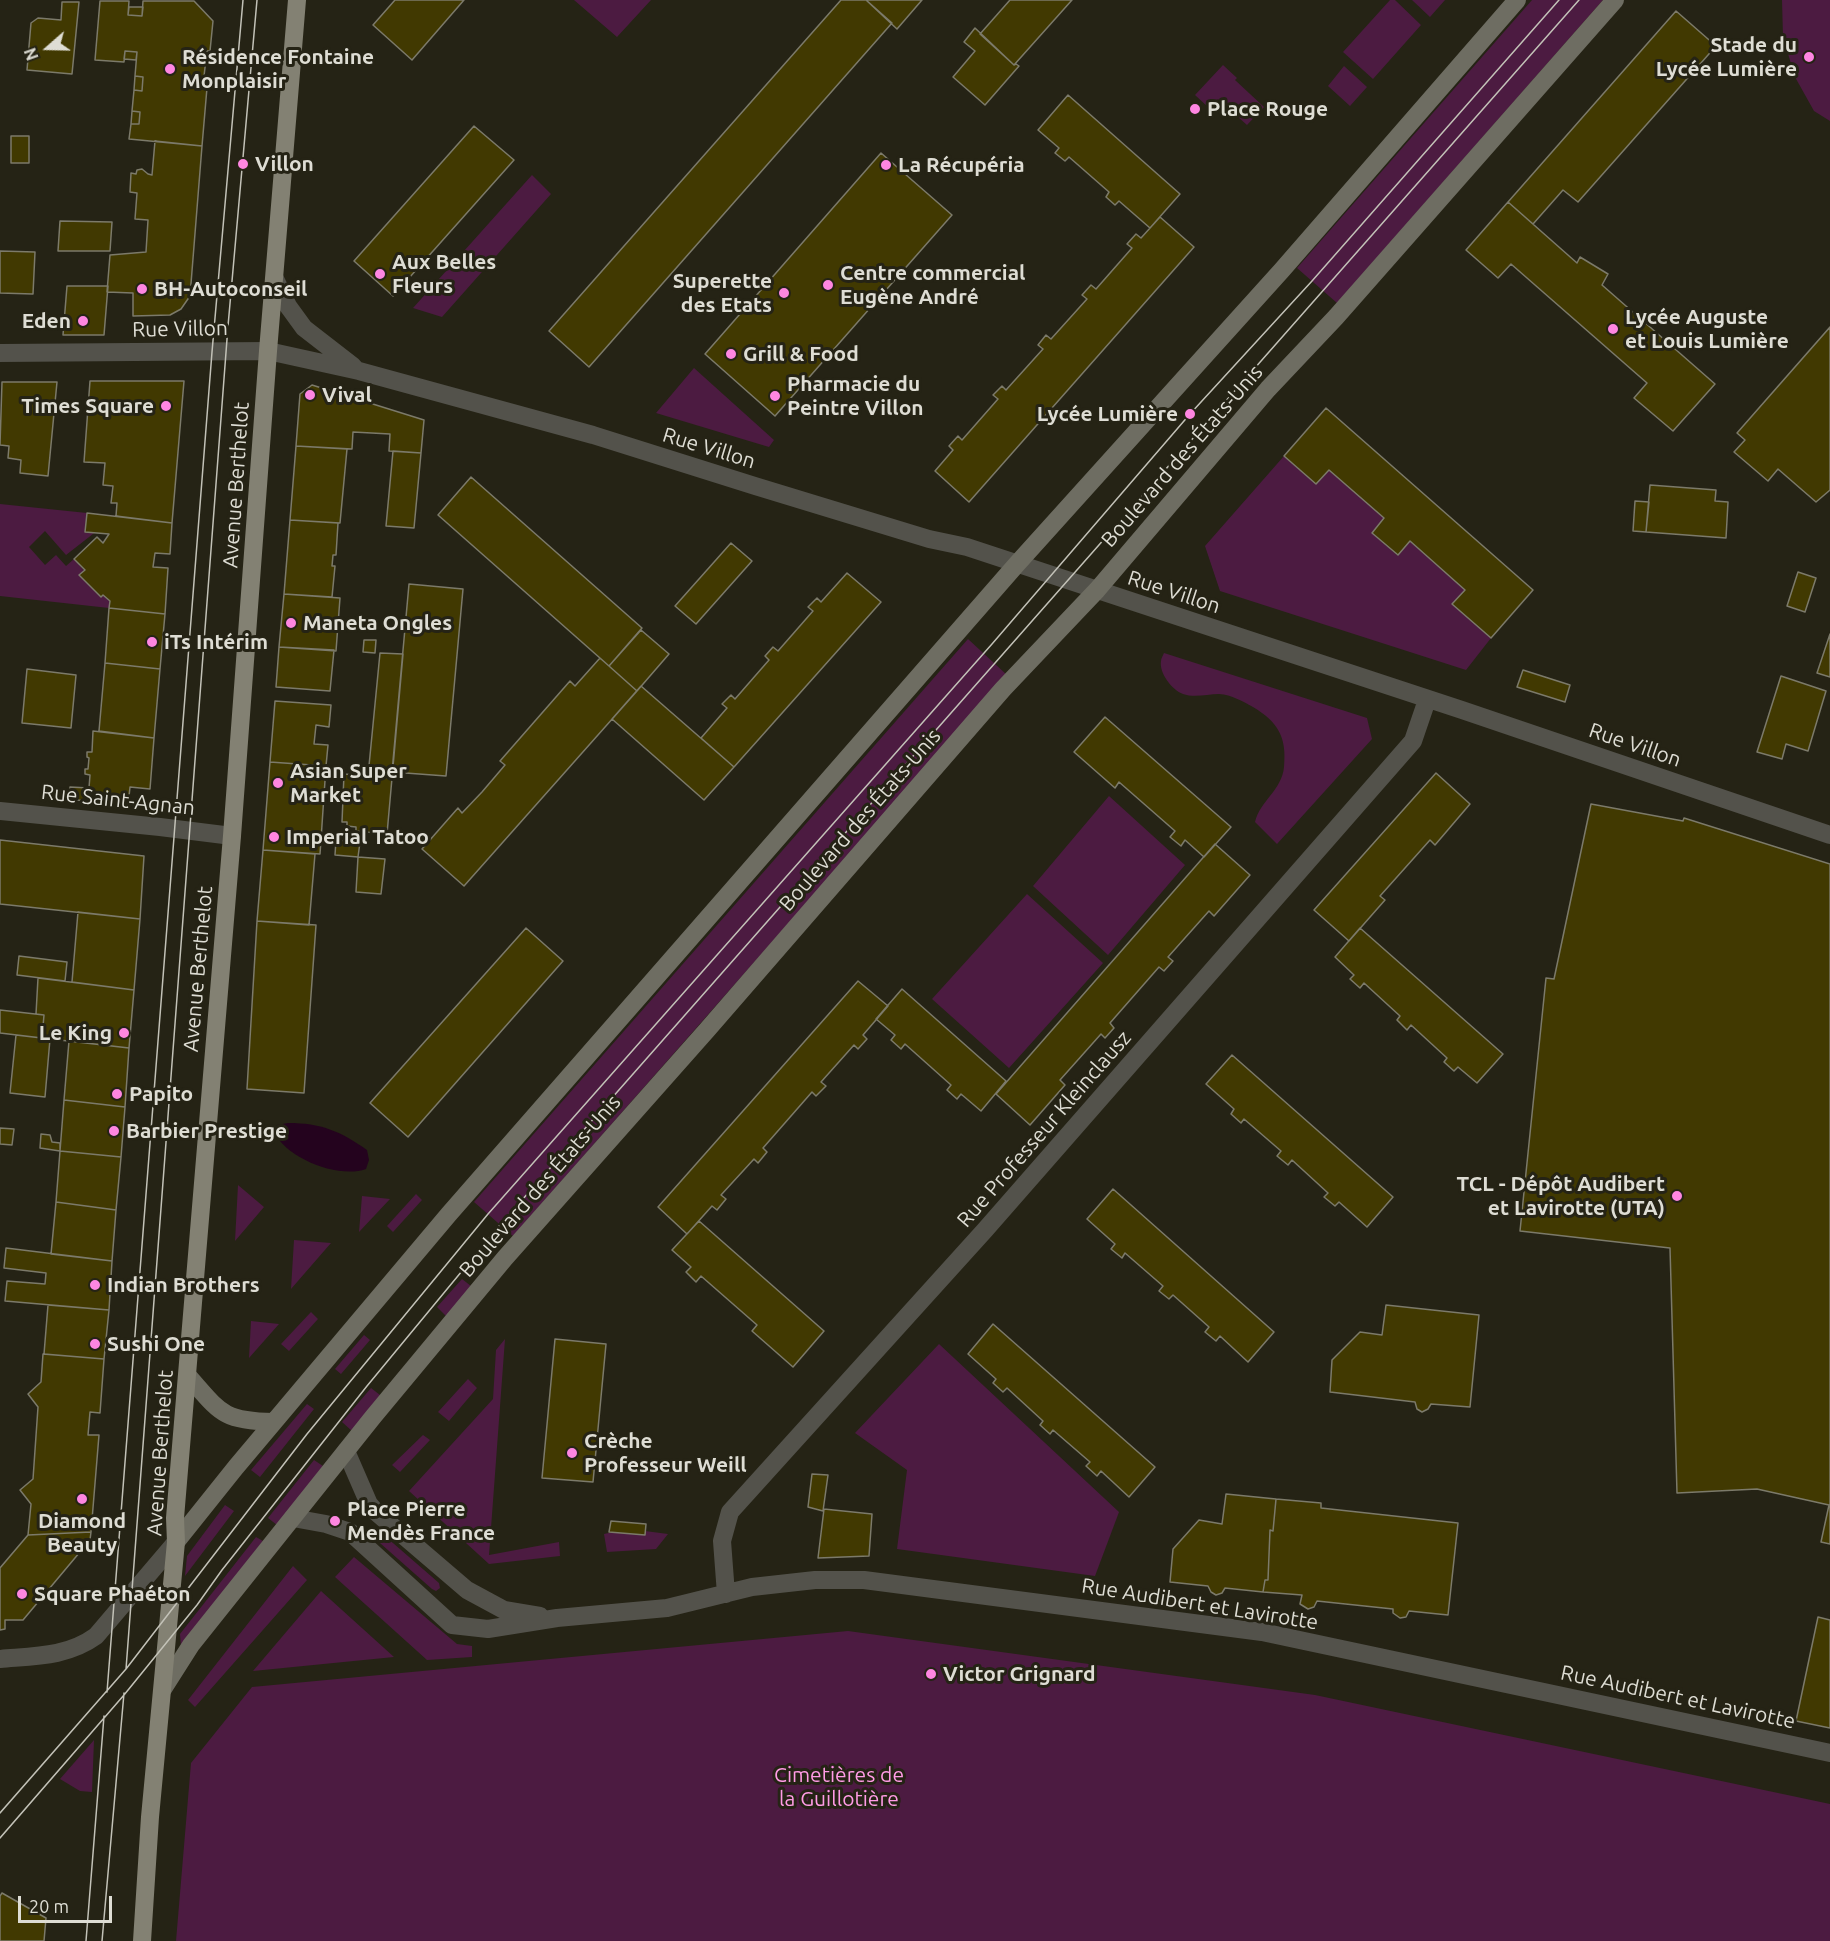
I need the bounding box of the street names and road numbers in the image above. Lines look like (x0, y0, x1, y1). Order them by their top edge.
street label: Rue Villon (132, 316, 228, 342)
street label: Boulevard des États-Unis (1096, 360, 1268, 552)
street label: Avenue Berthelot (218, 401, 254, 569)
street label: Rue Villon (659, 422, 759, 474)
street label: Rue Villon (1125, 565, 1223, 619)
street label: Rue Villon (1586, 717, 1684, 773)
street label: Boulevard des États-Unis (774, 724, 946, 916)
street label: Rue Saint-Agnan (40, 779, 196, 821)
street label: Avenue Berthelot (178, 885, 218, 1053)
street label: Rue Professeur Kleinclausz (952, 1026, 1136, 1232)
street label: Boulevard des États-Unis (454, 1090, 626, 1282)
street label: Avenue Berthelot (142, 1369, 178, 1537)
street label: Rue Audibert et Lavirotte (1080, 1573, 1320, 1635)
street label: Rue Audibert et Lavirotte (1558, 1660, 1798, 1734)

